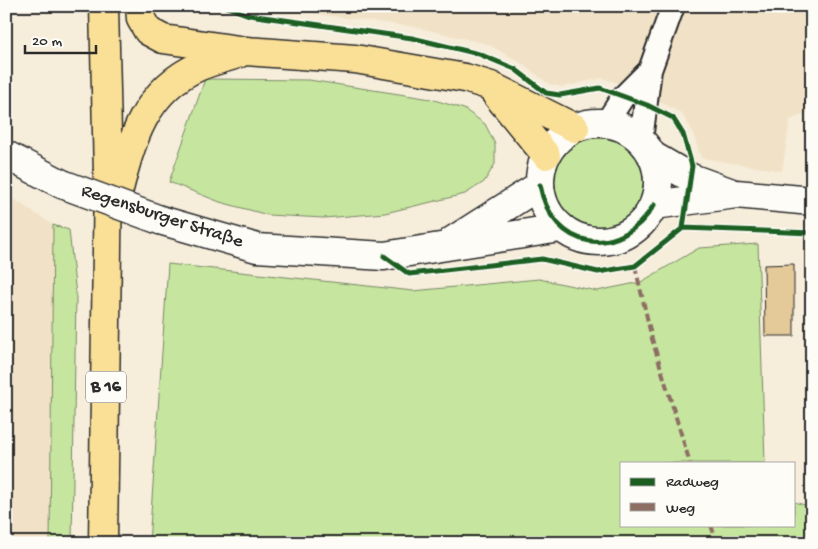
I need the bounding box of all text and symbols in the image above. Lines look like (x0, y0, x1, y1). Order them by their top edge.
scale bar (25, 22, 96, 54)
text: 20 m (32, 33, 62, 51)
street label: Regensburger Straße (78, 180, 246, 254)
road number: B 16 (86, 372, 126, 402)
legend (620, 462, 796, 526)
text: Radweg (666, 474, 719, 492)
text: Weg (666, 500, 695, 518)

